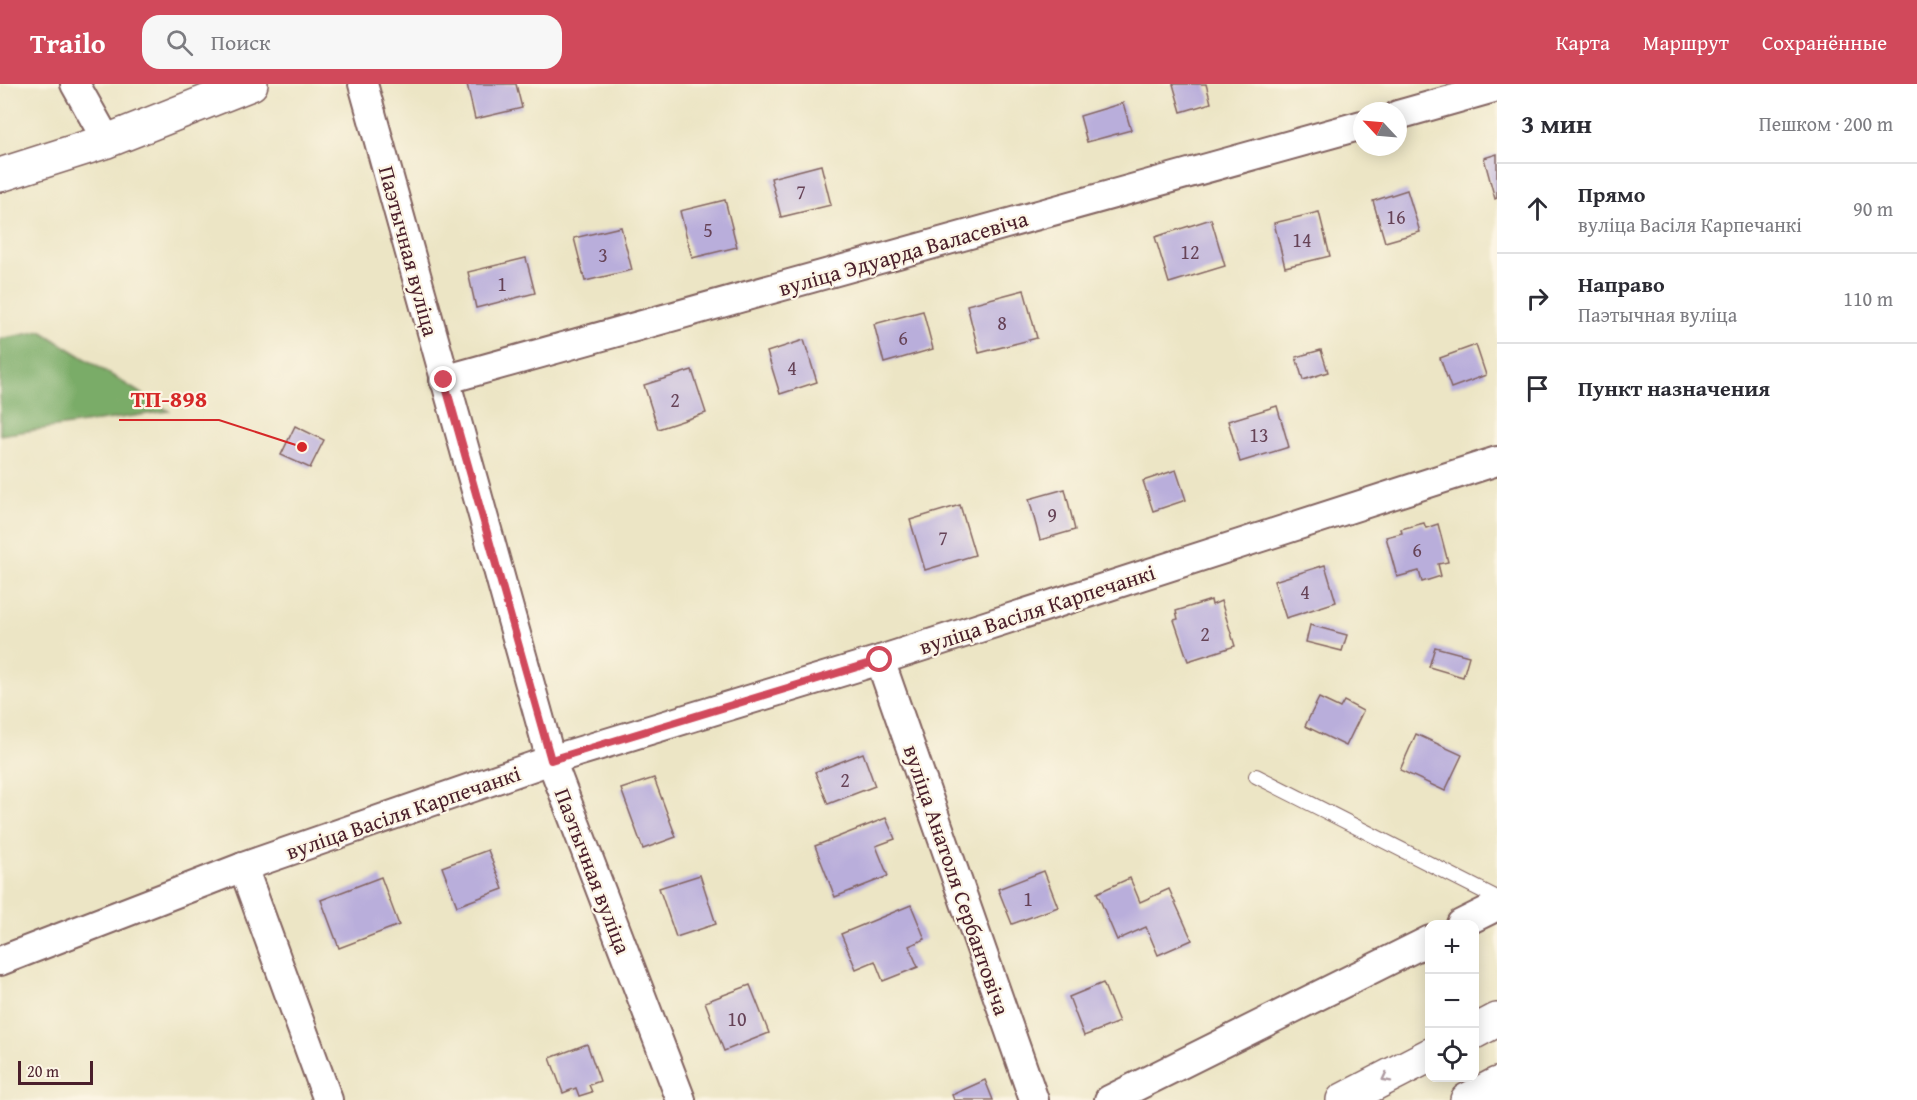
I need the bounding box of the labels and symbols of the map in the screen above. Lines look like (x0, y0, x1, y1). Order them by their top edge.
north arrow (1353, 102, 1407, 156)
street label: Паэтычная вуліца (371, 162, 447, 340)
house number: 7 (796, 177, 806, 206)
street label: вуліца Эдуарда Валасевіча (775, 202, 1032, 304)
house number: 16 (1386, 202, 1406, 231)
house number: 5 (703, 215, 713, 244)
house number: 14 (1292, 225, 1312, 254)
house number: 12 (1180, 237, 1200, 266)
house number: 3 (598, 240, 608, 269)
house number: 1 (497, 269, 507, 298)
house number: 8 (997, 308, 1007, 337)
house number: 6 (898, 323, 908, 352)
house number: 4 (787, 353, 797, 382)
route end (430, 366, 456, 392)
callout: ТП-898 (119, 378, 219, 420)
text: ТП-898 (131, 381, 207, 416)
house number: 2 (670, 385, 680, 414)
house number: 13 (1249, 420, 1269, 449)
house number: 9 (1047, 500, 1057, 529)
house number: 7 (938, 523, 948, 552)
house number: 6 (1412, 535, 1422, 564)
street label: вуліца Васіля Карпечанкі (915, 556, 1159, 662)
house number: 4 (1300, 577, 1310, 606)
house number: 2 (1200, 619, 1210, 648)
route start (866, 646, 892, 672)
street label: вуліца Анатоля Сербантовіча (896, 740, 1019, 1020)
street label: вуліца Васіля Карпечанкі (281, 757, 525, 867)
house number: 2 (840, 765, 850, 794)
street label: Паэтычная вуліца (547, 783, 640, 959)
house number: 1 (1023, 884, 1033, 913)
house number: 10 (727, 1004, 747, 1033)
scale bar (18, 1058, 93, 1086)
one-way arrow (1381, 1070, 1392, 1082)

